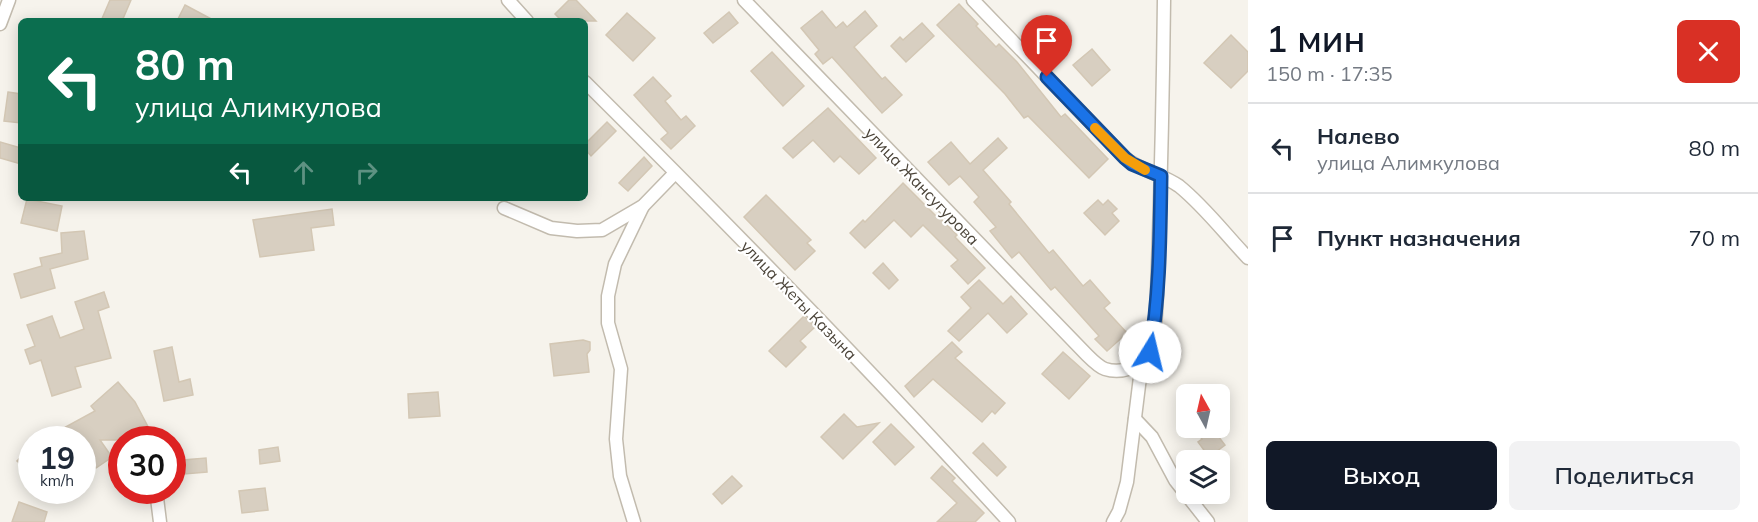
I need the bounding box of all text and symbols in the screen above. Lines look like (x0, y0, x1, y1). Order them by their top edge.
pin (1021, 15, 1072, 77)
text: 1 мин (1266, 16, 1365, 61)
button: close (1677, 20, 1740, 83)
icon: arrive (1030, 24, 1063, 57)
text: 80 m (135, 38, 235, 91)
icon: left (36, 42, 114, 120)
text: 150 m · 17:35 (1266, 61, 1392, 86)
text: улица Алимкулова (135, 90, 382, 124)
text: Налево (1317, 122, 1400, 150)
street label: улица Жансугурова (861, 123, 983, 249)
icon: left (1266, 132, 1299, 165)
text: 80 m (1689, 134, 1740, 162)
text: улица Алимкулова (1317, 150, 1500, 175)
icon: left (224, 156, 257, 189)
icon: ahead (287, 156, 320, 189)
icon: right (350, 156, 383, 189)
icon: arrive (1266, 222, 1299, 255)
text: Пункт назначения (1317, 224, 1521, 252)
text: 70 m (1689, 224, 1740, 252)
street label: улица Жеты Казына (737, 236, 861, 364)
position arrow (1118, 320, 1182, 384)
north arrow (1176, 384, 1230, 438)
map controls (1176, 384, 1230, 504)
speed limit sign: 30 (108, 426, 186, 504)
text: 19 (39, 439, 75, 477)
button: Выход (1266, 441, 1497, 510)
button: Поделиться (1509, 441, 1740, 510)
button: layers (1176, 450, 1230, 504)
text: km/h (40, 471, 74, 490)

